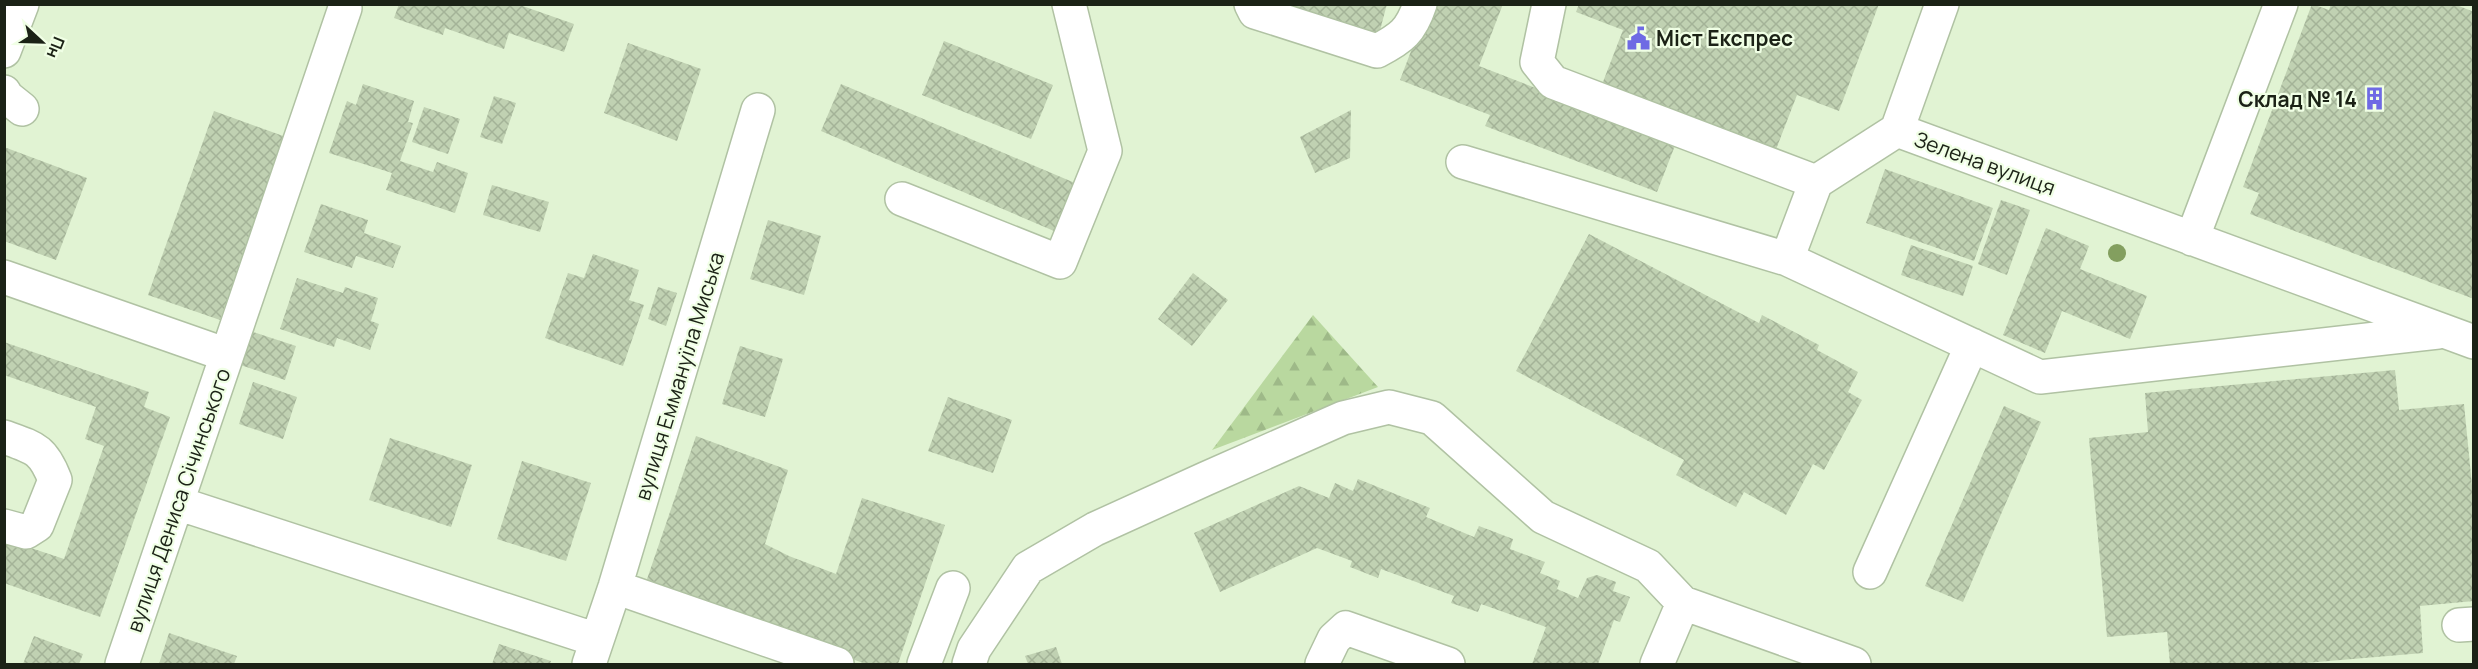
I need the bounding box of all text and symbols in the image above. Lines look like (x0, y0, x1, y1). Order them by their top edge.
north arrow (12, 12, 72, 72)
place label: Міст Експрес (1656, 24, 1793, 52)
public building icon: Міст Експрес (1625, 25, 1651, 51)
text: Пн (42, 34, 70, 62)
place label: Склад № 14 (2238, 85, 2357, 113)
building icon: Склад № 14 (2362, 86, 2388, 112)
street label: Зелена вулиця (1911, 125, 2059, 201)
street label: вулиця Еммануїла Миська (628, 248, 730, 504)
street label: вулиця Дениса Січинського (120, 364, 236, 636)

